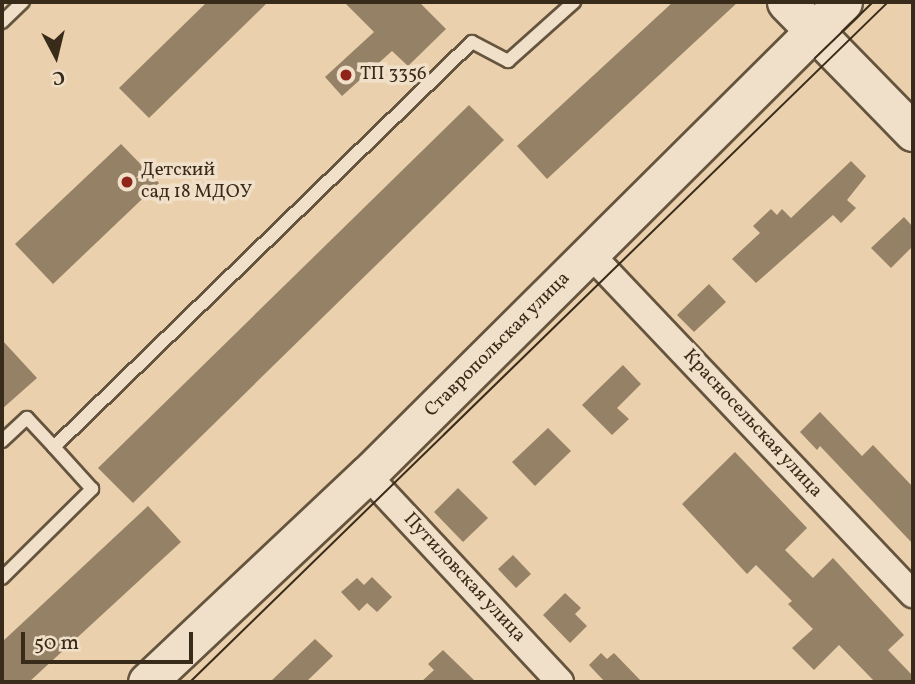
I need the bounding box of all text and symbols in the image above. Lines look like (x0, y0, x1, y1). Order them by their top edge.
north arrow (21, 21, 91, 91)
text: С (51, 63, 66, 90)
place label: ТП 3356 (360, 64, 427, 86)
marker: ТП 3356 (338, 67, 354, 83)
place label: Детский сад 18 МДОУ (141, 160, 252, 204)
marker: Детский сад 18 МДОУ (119, 174, 135, 190)
street label: Ставропольская улица (420, 267, 576, 423)
street label: Красносельская улица (677, 345, 827, 503)
street label: Путиловская улица (398, 508, 530, 648)
scale bar (24, 618, 196, 662)
text: 50 m (34, 629, 79, 658)

